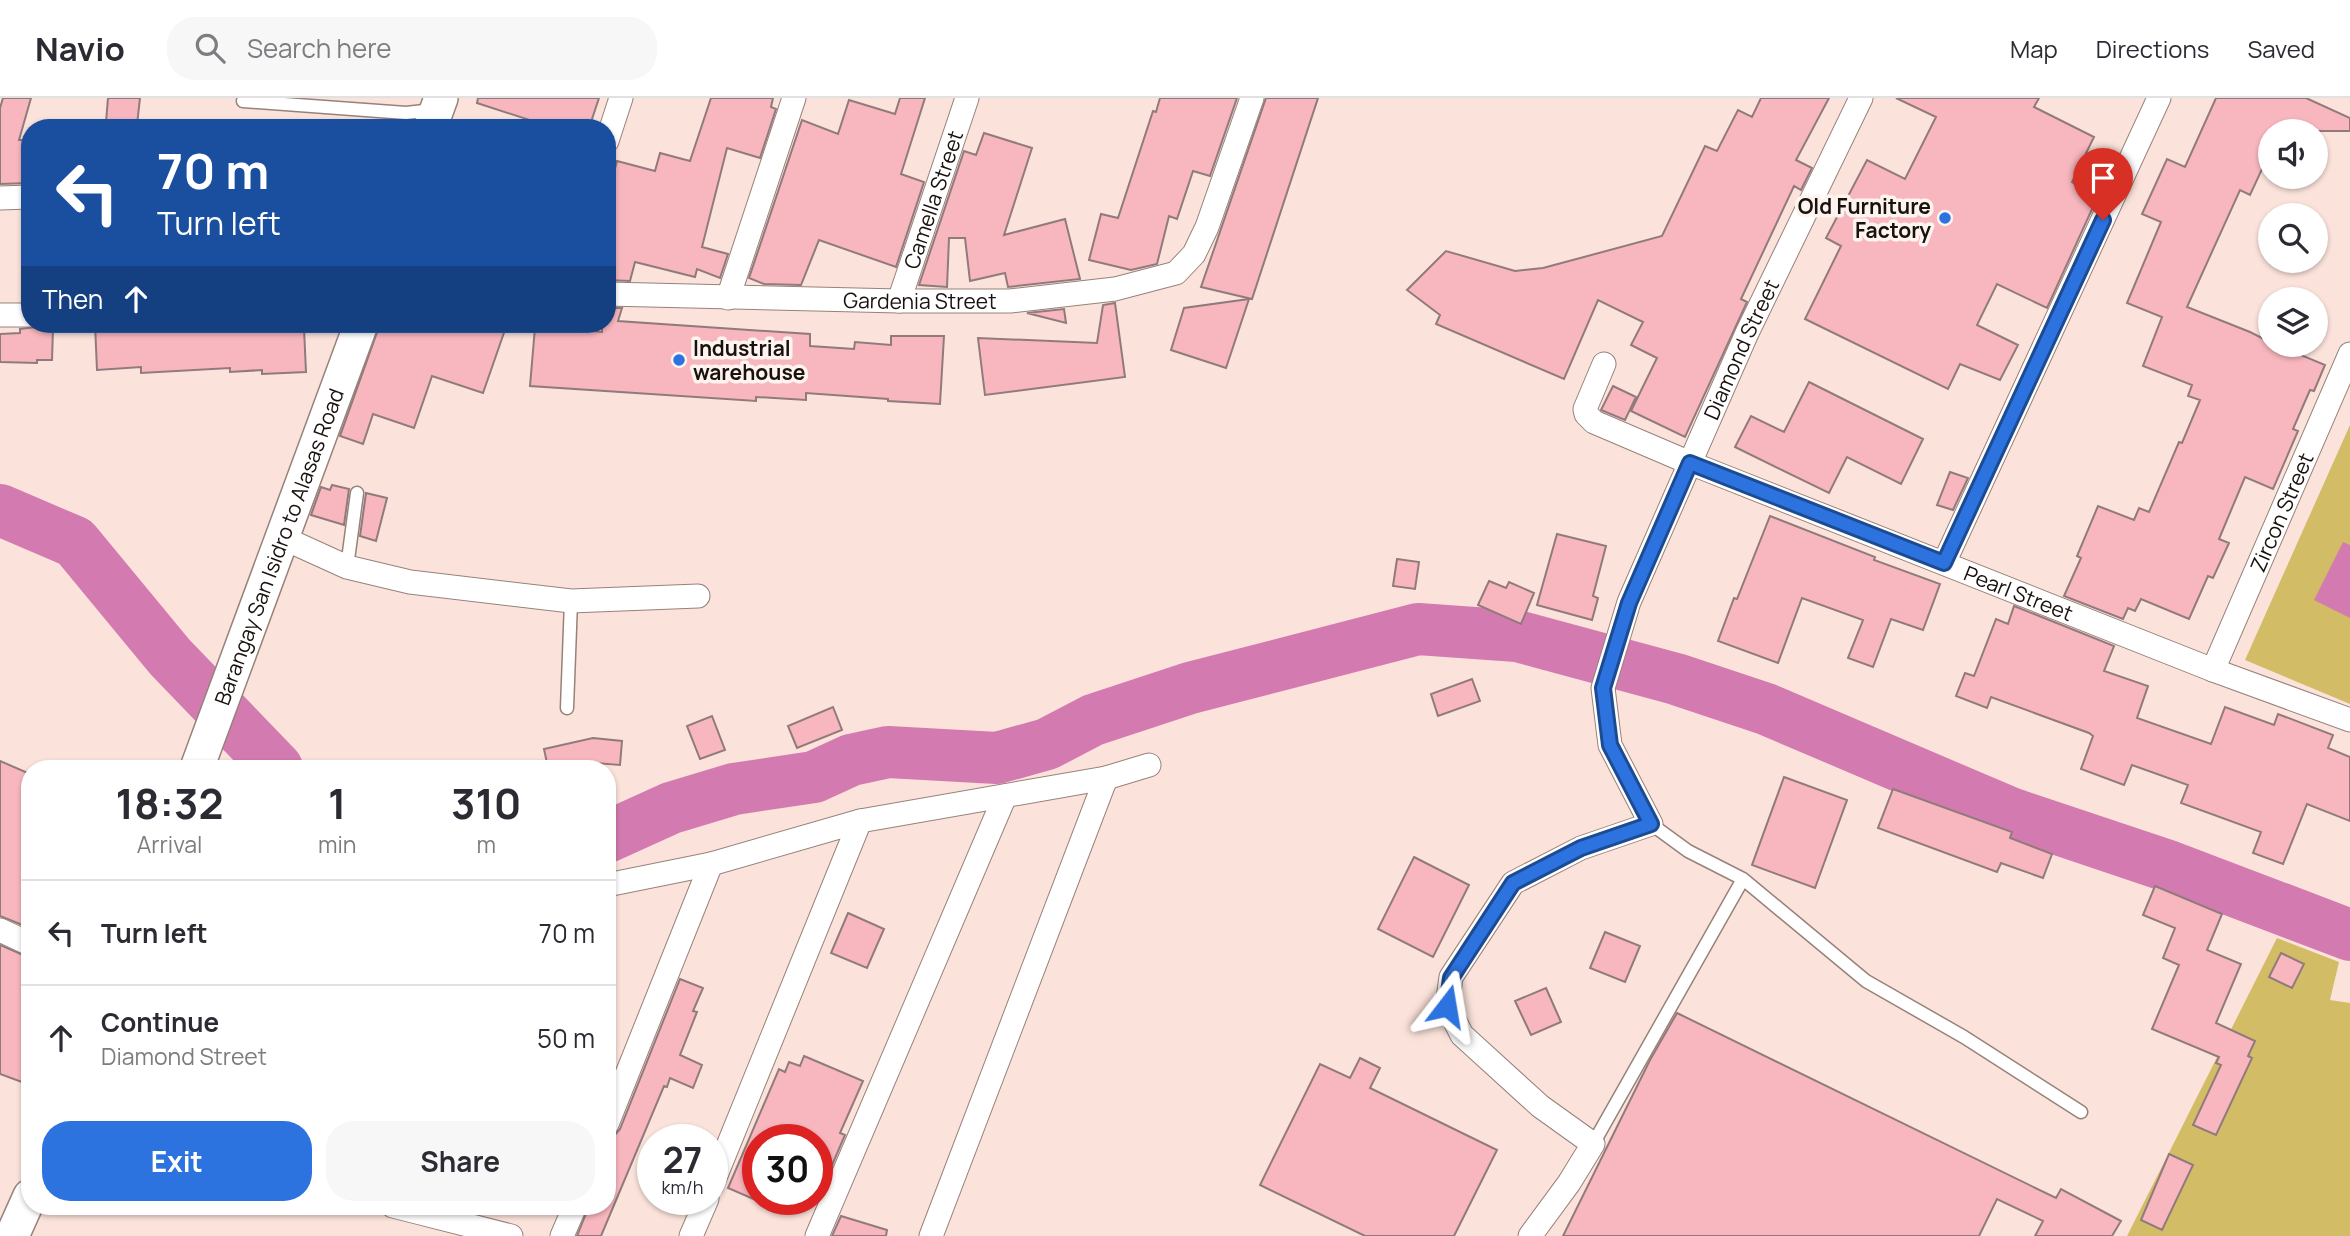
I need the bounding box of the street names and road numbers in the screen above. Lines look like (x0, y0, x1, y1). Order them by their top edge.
street label: Camella Street (897, 127, 969, 272)
street label: Diamond Street (1697, 274, 1785, 424)
street label: Gardenia Street (843, 286, 997, 315)
street label: Barangay San Isidro to Alasas Road (208, 384, 350, 709)
street label: Zircon Street (2243, 448, 2320, 576)
street label: Pearl Street (1960, 559, 2077, 627)

